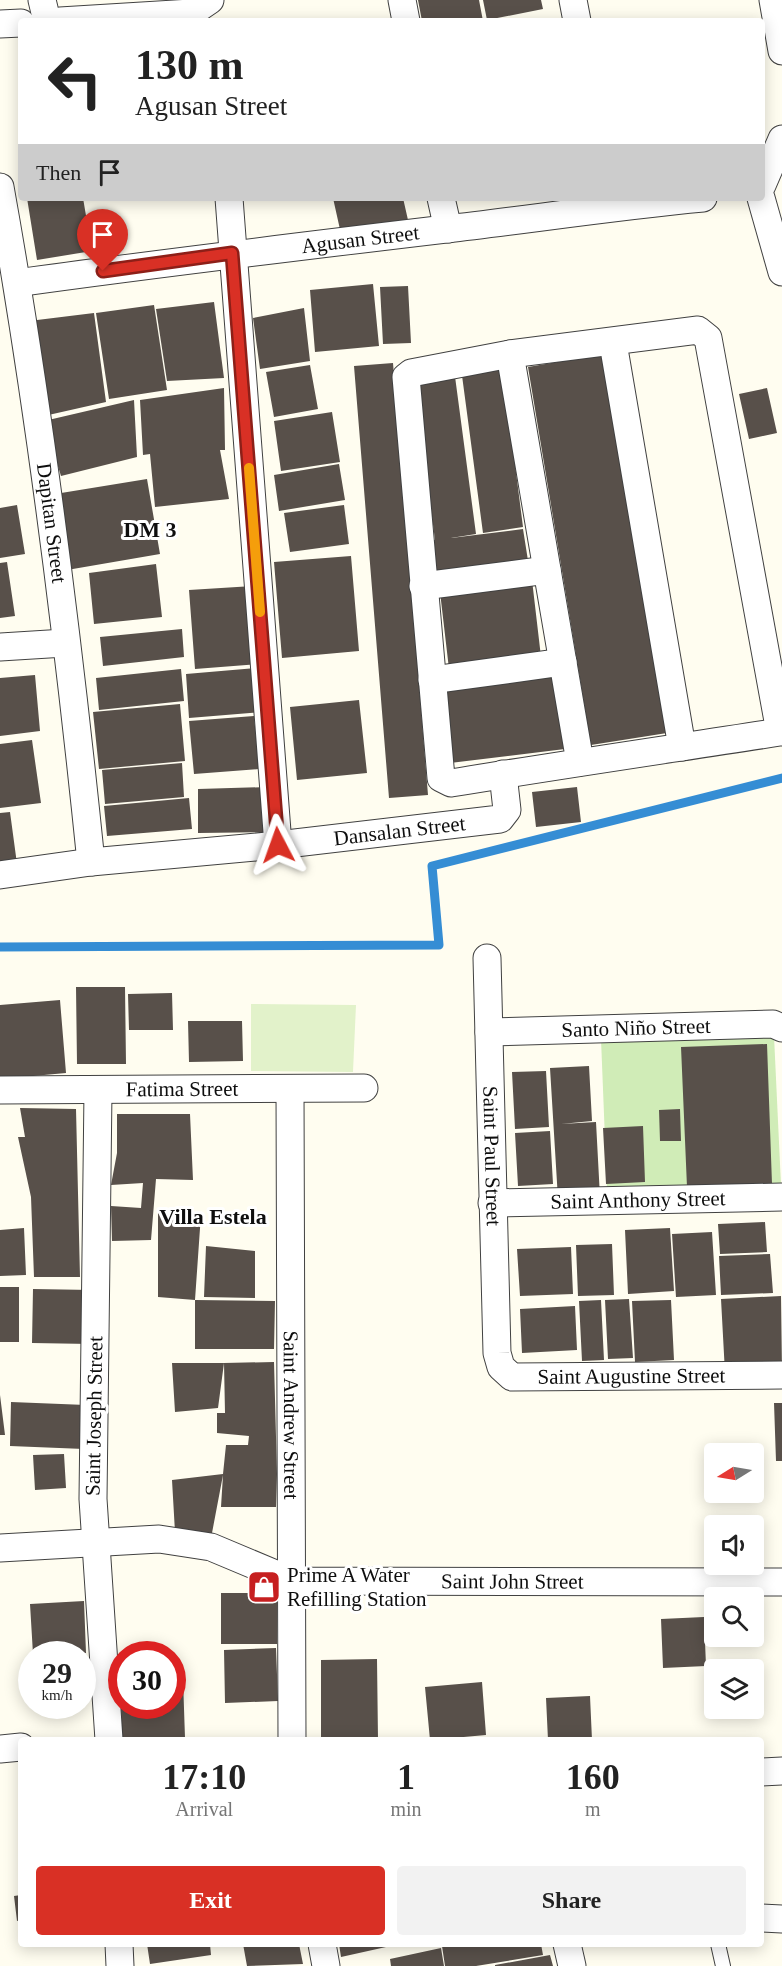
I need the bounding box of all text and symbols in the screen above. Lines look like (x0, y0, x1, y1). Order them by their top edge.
icon: left (36, 42, 114, 120)
text: 130 m (135, 42, 244, 88)
text: Agusan Street (135, 91, 287, 121)
icon: arrive (93, 156, 126, 189)
text: Then (36, 160, 81, 185)
pin (77, 209, 128, 271)
icon: arrive (86, 218, 119, 251)
street label: Agusan Street (300, 220, 421, 258)
street label: Dapitan Street (32, 462, 71, 585)
district label: DM 3 (123, 517, 177, 542)
street label: Dansalan Street (332, 811, 467, 850)
position arrow (246, 813, 310, 877)
street label: Santo Niño Street (561, 1014, 711, 1042)
street label: Fatima Street (126, 1077, 239, 1101)
street label: Saint Paul Street (478, 1086, 506, 1226)
street label: Saint Anthony Street (550, 1186, 726, 1214)
district label: Villa Estela (159, 1204, 267, 1229)
street label: Saint Andrew Street (279, 1330, 303, 1500)
street label: Saint Joseph Street (81, 1336, 107, 1496)
street label: Saint Augustine Street (537, 1363, 726, 1389)
north arrow (704, 1443, 764, 1503)
map controls (704, 1443, 764, 1719)
button: sound (704, 1515, 764, 1575)
place label: Prime A Water Refilling Station (287, 1563, 427, 1611)
shop icon: Prime A Water Refilling Station (246, 1569, 282, 1605)
street label: Saint John Street (441, 1569, 584, 1594)
button: search (704, 1587, 764, 1647)
speed limit sign: 30 (108, 1641, 186, 1719)
text: 29 (42, 1656, 72, 1689)
button: layers (704, 1659, 764, 1719)
text: km/h (42, 1687, 72, 1703)
text: 17:10 (162, 1757, 246, 1797)
text: 1 (397, 1757, 415, 1797)
text: 160 (566, 1757, 620, 1797)
text: Arrival (175, 1798, 233, 1820)
text: min (390, 1798, 422, 1820)
text: m (585, 1798, 601, 1820)
button: Exit (36, 1866, 385, 1935)
button: Share (397, 1866, 746, 1935)

